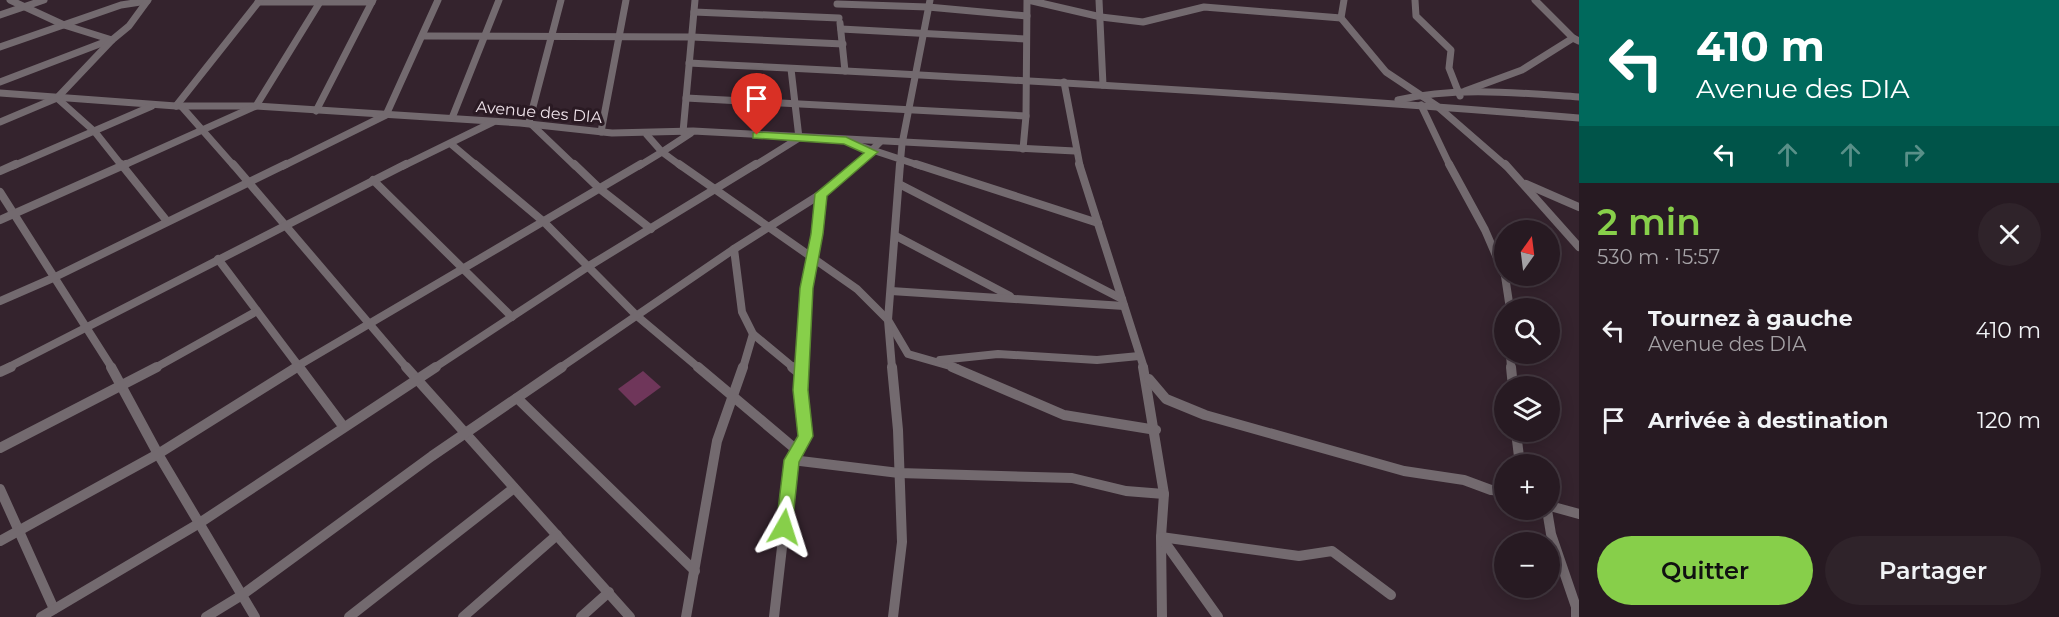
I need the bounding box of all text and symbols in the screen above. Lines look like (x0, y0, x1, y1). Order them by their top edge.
text: 410 m (1696, 20, 1825, 72)
icon: left (1597, 24, 1675, 102)
text: Avenue des DIA (1696, 72, 1910, 105)
pin (731, 73, 782, 135)
icon: arrive (740, 82, 773, 115)
street label: Avenue des DIA (475, 97, 603, 127)
icon: left (1708, 138, 1741, 171)
icon: ahead (1771, 138, 1804, 171)
icon: ahead (1834, 138, 1867, 171)
icon: right (1897, 138, 1930, 171)
text: 2 min (1597, 200, 1701, 244)
button: close (1978, 203, 2041, 266)
north arrow (1494, 220, 1560, 286)
map controls (1494, 220, 1560, 598)
text: 530 m · 15:57 (1597, 245, 1720, 269)
button: search (1494, 298, 1560, 364)
text: Tournez à gauche (1648, 305, 1853, 332)
icon: left (1597, 314, 1630, 347)
text: 410 m (1975, 317, 2041, 344)
text: Avenue des DIA (1648, 332, 1806, 356)
button: layers (1494, 376, 1560, 442)
icon: arrive (1597, 404, 1630, 437)
text: Arrivée à destination (1648, 407, 1888, 434)
text: 120 m (1977, 407, 2041, 434)
button: + (1494, 454, 1560, 520)
position arrow (752, 495, 816, 559)
button: − (1494, 532, 1560, 598)
button: Quitter (1597, 536, 1813, 605)
button: Partager (1825, 536, 2041, 605)

